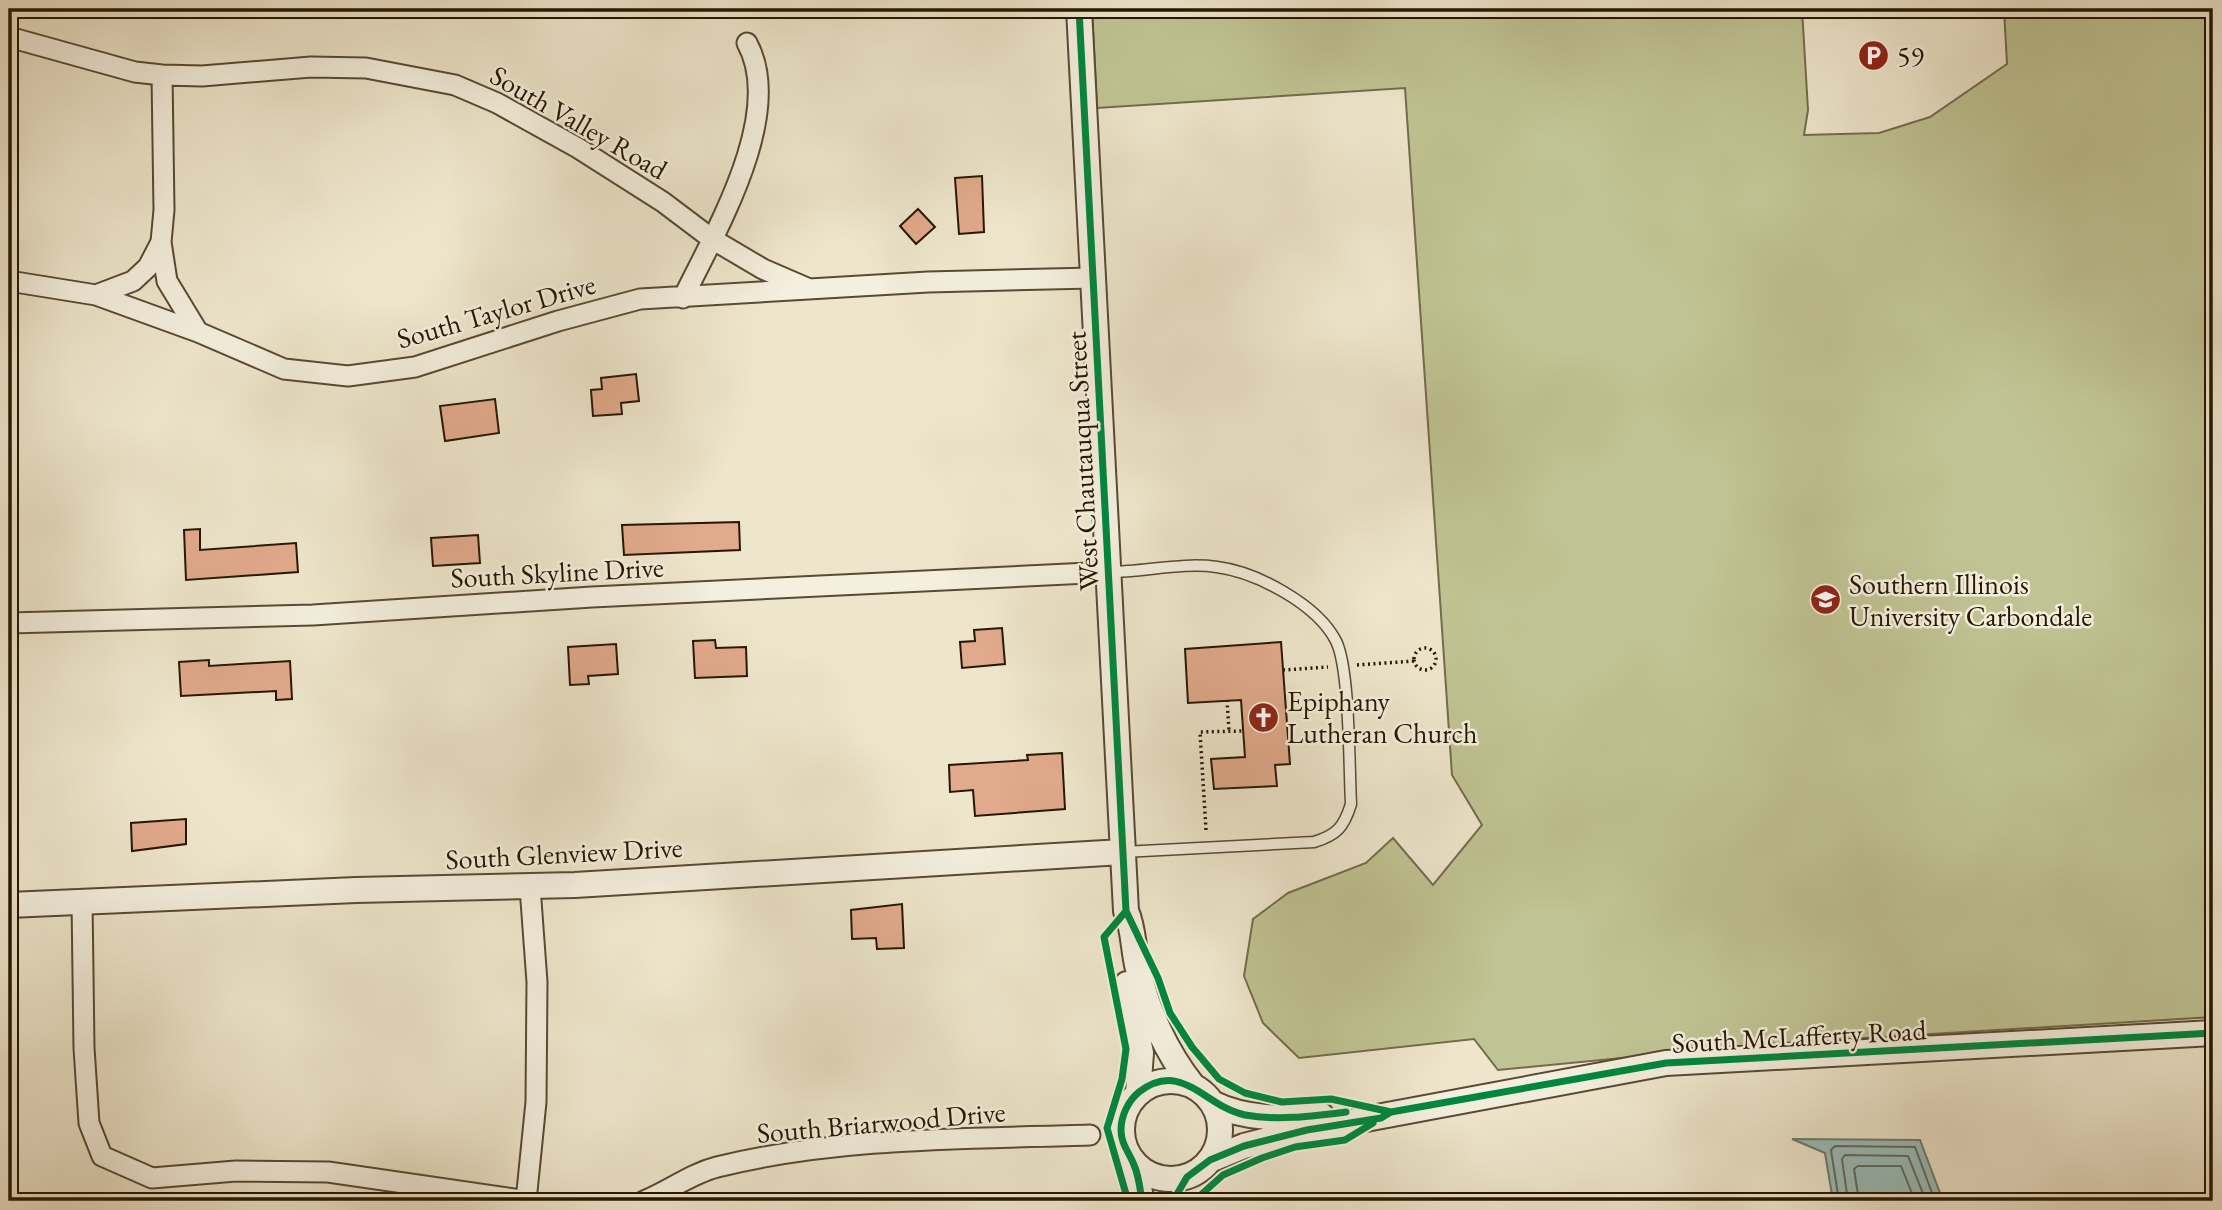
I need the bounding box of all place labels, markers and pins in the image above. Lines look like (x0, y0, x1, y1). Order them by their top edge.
place label: 59 (1897, 38, 1924, 74)
parking icon: 59 (1857, 39, 1891, 73)
place label: Southern Illinois University Carbondale (1849, 566, 2092, 634)
school or university icon: Southern Illinois University Carbondale (1809, 583, 1843, 617)
place label: Epiphany Lutheran Church (1287, 683, 1477, 751)
church icon: Epiphany Lutheran Church (1247, 700, 1281, 734)

